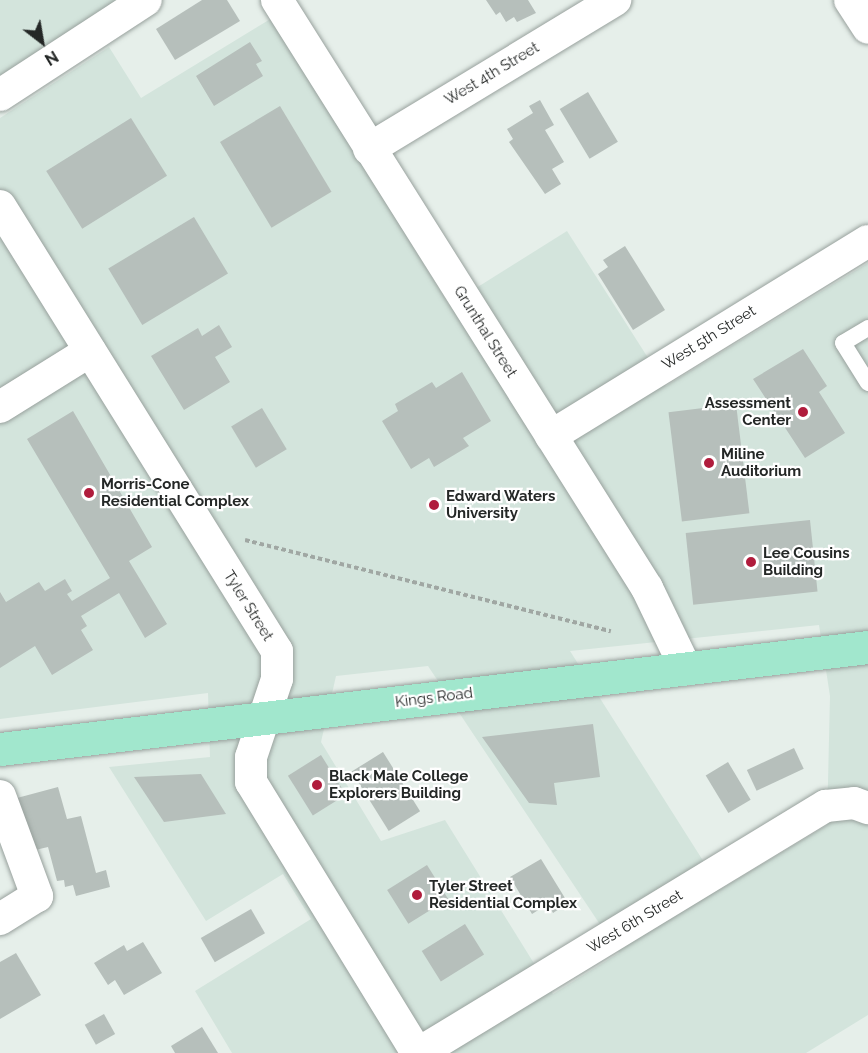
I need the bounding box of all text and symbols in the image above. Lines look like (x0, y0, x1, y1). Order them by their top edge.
north arrow (12, 12, 72, 72)
street label: West 4th Street (442, 39, 542, 109)
text: N (41, 47, 62, 69)
street label: Grunthal Street (450, 283, 520, 381)
street label: West 5th Street (659, 302, 759, 374)
place label: Assessment Center (705, 394, 791, 429)
marker: Assessment Center (796, 405, 810, 419)
place label: Miline Auditorium (721, 445, 801, 480)
marker: Miline Auditorium (702, 456, 716, 470)
place label: Morris-Cone Residential Complex (101, 475, 249, 510)
marker: Morris-Cone Residential Complex (82, 486, 96, 500)
place label: Edward Waters University (446, 487, 556, 522)
marker: Edward Waters University (427, 498, 441, 512)
place label: Lee Cousins Building (763, 544, 850, 579)
marker: Lee Cousins Building (744, 555, 758, 569)
street label: Tyler Street (219, 567, 277, 645)
street label: Kings Road (394, 684, 474, 712)
place label: Black Male College Explorers Building (329, 767, 468, 802)
marker: Black Male College Explorers Building (310, 778, 324, 792)
place label: Tyler Street Residential Complex (429, 877, 577, 912)
street label: West 6th Street (584, 887, 686, 957)
marker: Tyler Street Residential Complex (410, 888, 424, 902)

